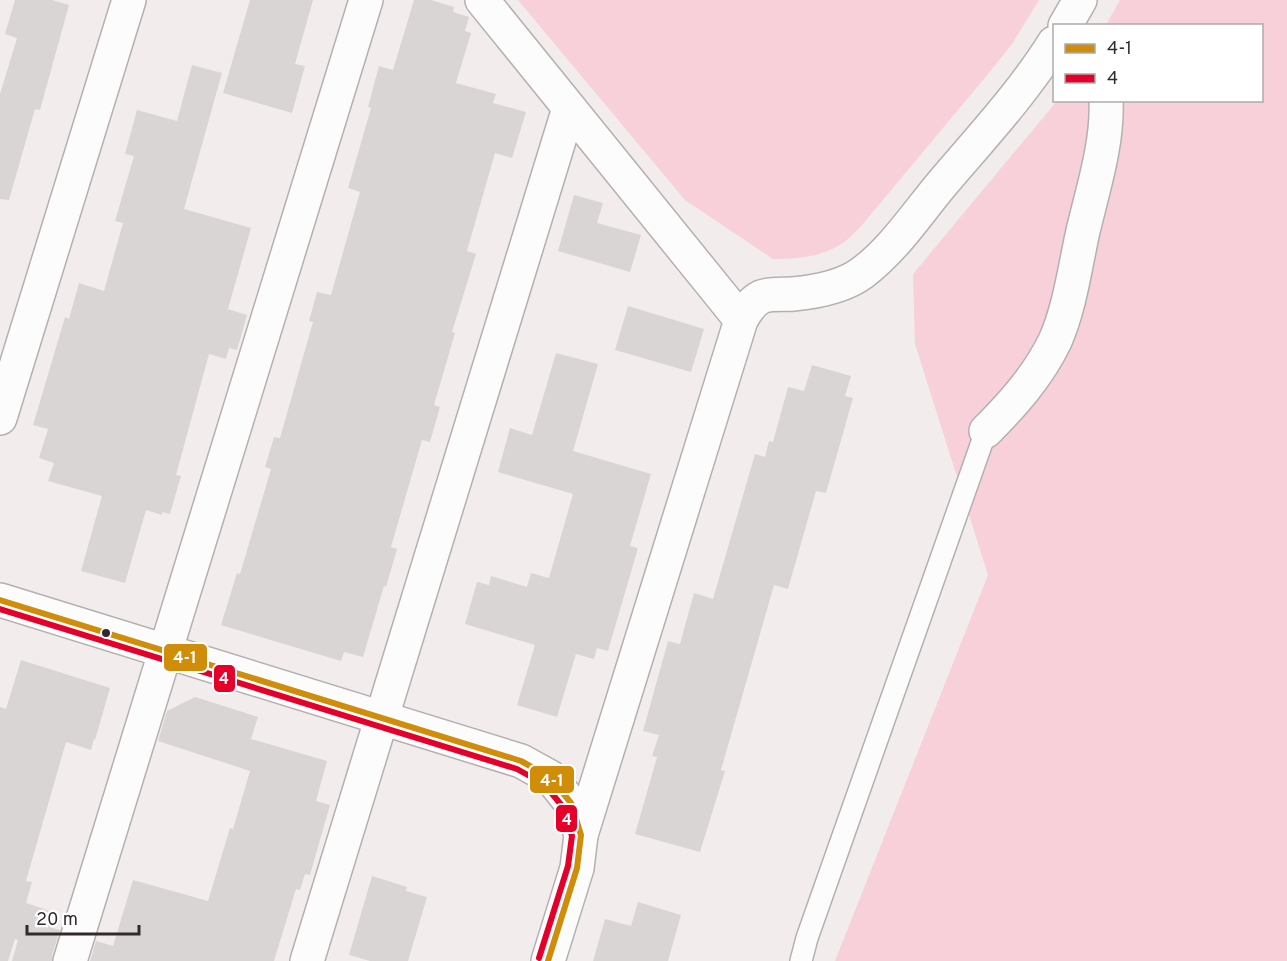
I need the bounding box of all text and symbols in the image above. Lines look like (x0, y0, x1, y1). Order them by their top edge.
legend (1053, 24, 1263, 102)
text: 4-1 (1107, 38, 1132, 61)
text: 4 (1107, 68, 1118, 91)
unlabelled marker (100, 627, 112, 639)
line badge: 4-1 (163, 643, 208, 672)
text: 4-1 (173, 649, 197, 669)
line badge: 4 (213, 664, 236, 693)
text: 4 (219, 670, 229, 690)
line badge: 4-1 (529, 765, 575, 794)
text: 4-1 (540, 772, 564, 792)
line badge: 4 (555, 804, 578, 833)
text: 4 (562, 811, 572, 831)
scale bar (27, 898, 140, 936)
text: 20 m (36, 909, 78, 932)

